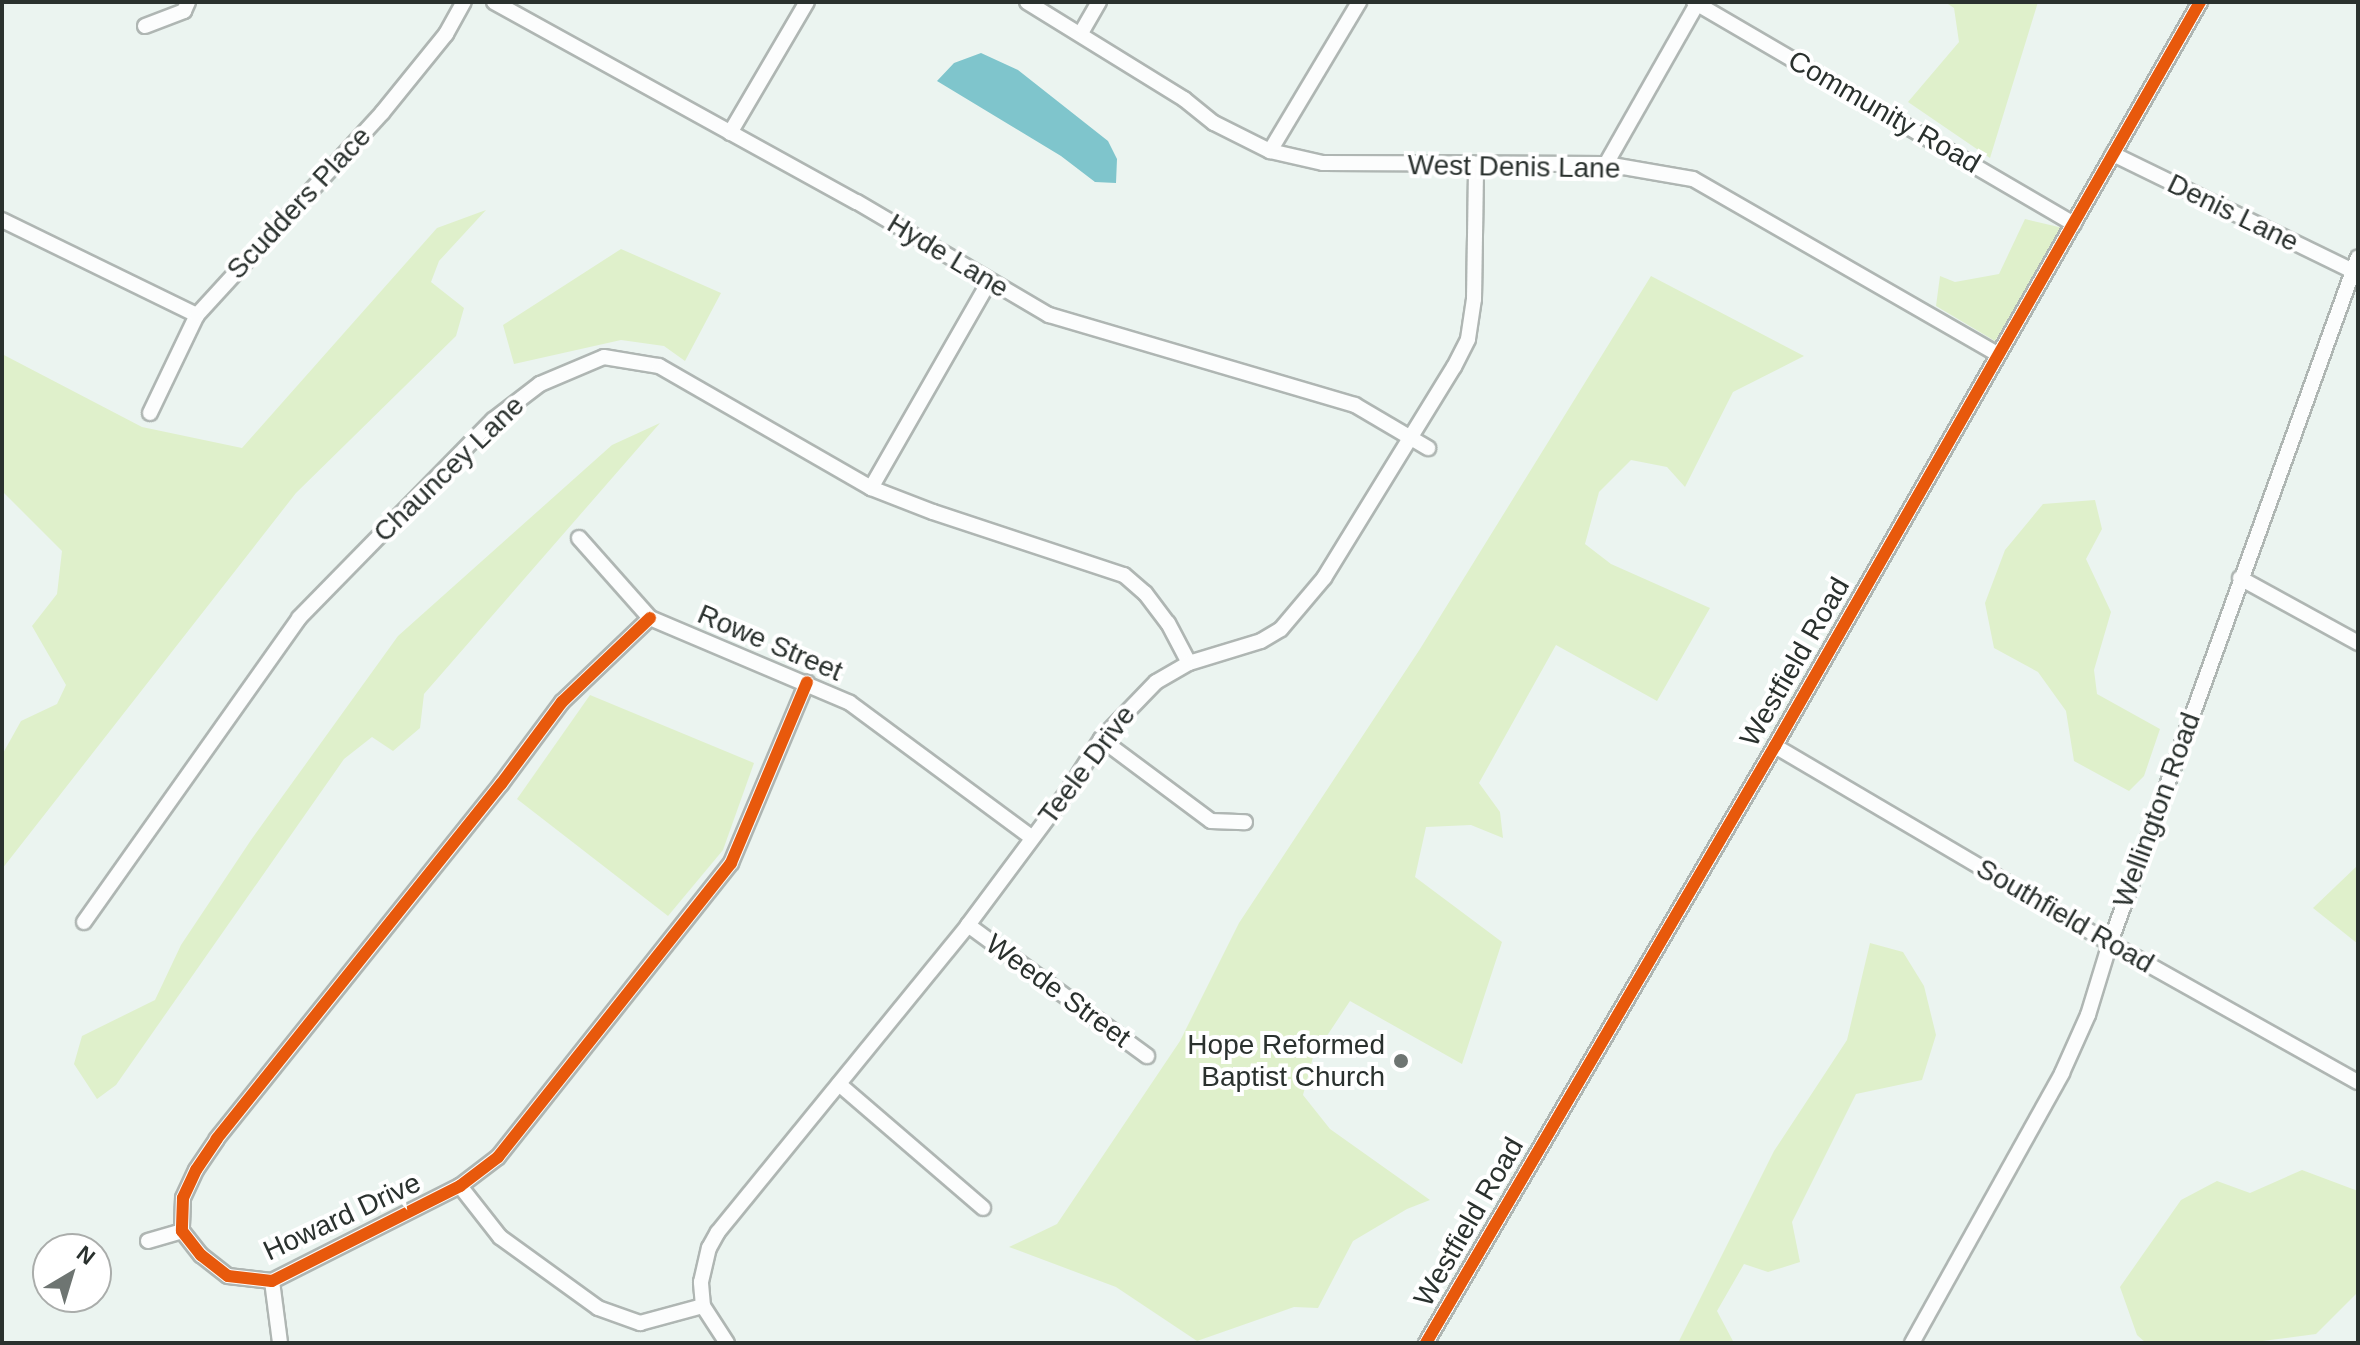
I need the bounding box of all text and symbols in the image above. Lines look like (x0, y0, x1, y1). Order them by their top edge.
street label: Community Road (1782, 43, 1986, 181)
street label: Scudders Place (220, 120, 378, 286)
street label: West Denis Lane (1407, 148, 1621, 186)
street label: Denis Lane (2162, 167, 2304, 259)
street label: Hyde Lane (881, 207, 1015, 305)
street label: Chauncey Lane (367, 389, 531, 549)
street label: Westfield Road (1733, 572, 1857, 752)
street label: Rowe Street (693, 597, 847, 689)
street label: Teele Drive (1031, 699, 1143, 831)
street label: Wellington Road (2106, 708, 2208, 912)
street label: Southfield Road (1970, 852, 2160, 980)
street label: Weede Street (979, 927, 1137, 1055)
place label: Hope Reformed Baptist Church (1187, 1028, 1385, 1094)
marker: Hope Reformed Baptist Church (1392, 1052, 1410, 1070)
street label: Westfield Road (1407, 1132, 1531, 1312)
street label: Howard Drive (258, 1166, 426, 1268)
north arrow (32, 1233, 112, 1313)
text: N (72, 1241, 100, 1270)

